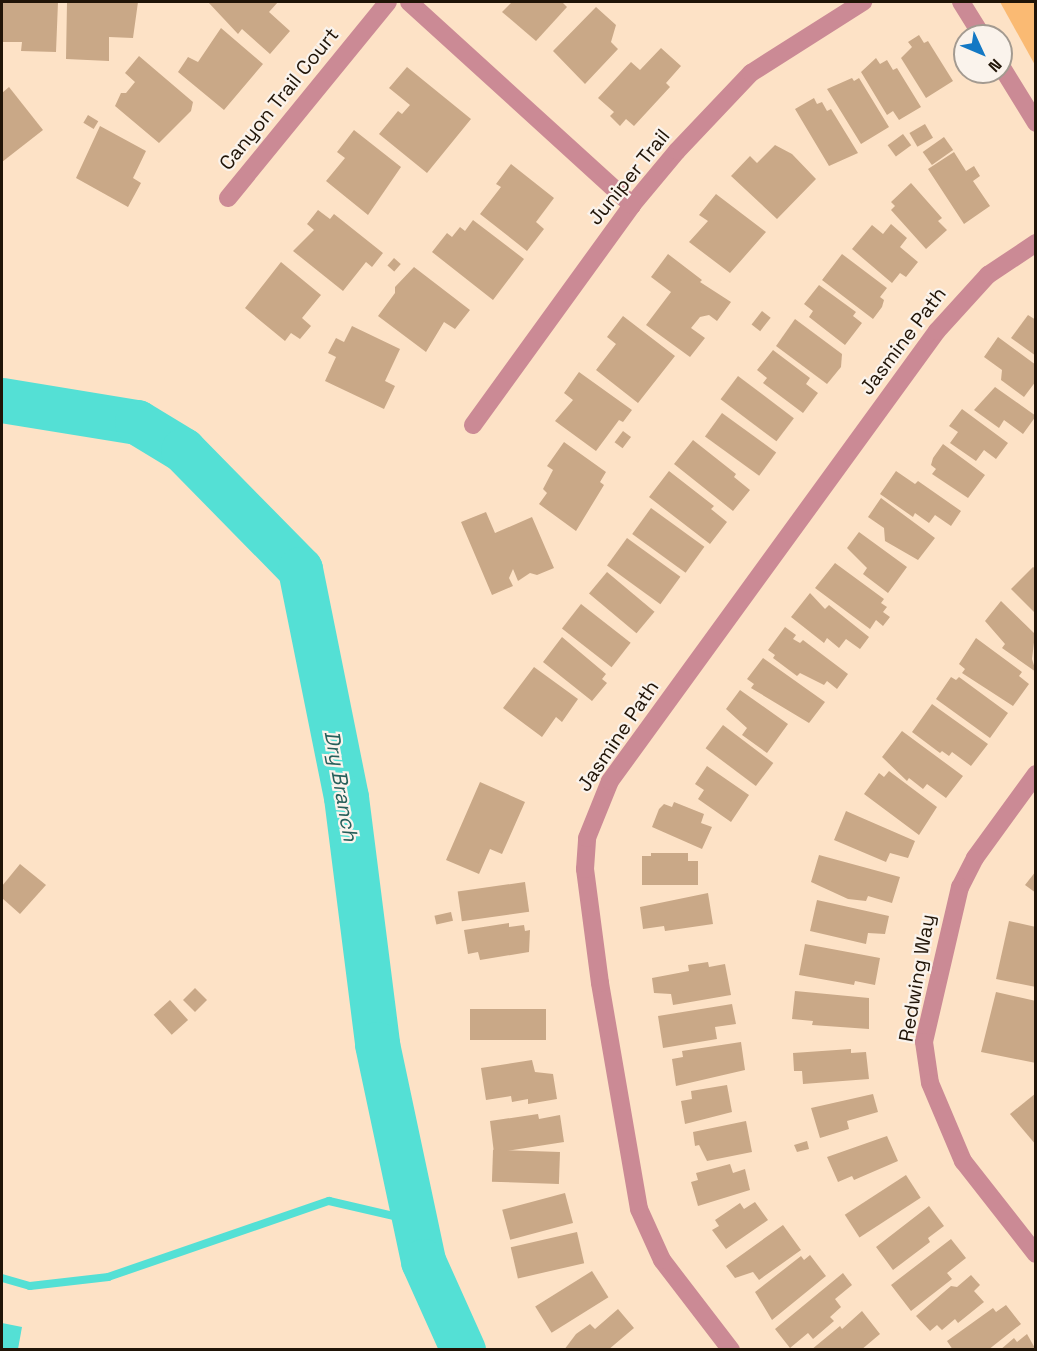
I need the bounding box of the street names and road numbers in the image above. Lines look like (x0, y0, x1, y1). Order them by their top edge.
street label: Canyon Trail Court (214, 23, 344, 175)
street label: Juniper Trail (583, 124, 675, 230)
street label: Jasmine Path (855, 282, 951, 400)
street label: Jasmine Path (572, 676, 664, 796)
street label: Redwing Way (894, 912, 940, 1044)

